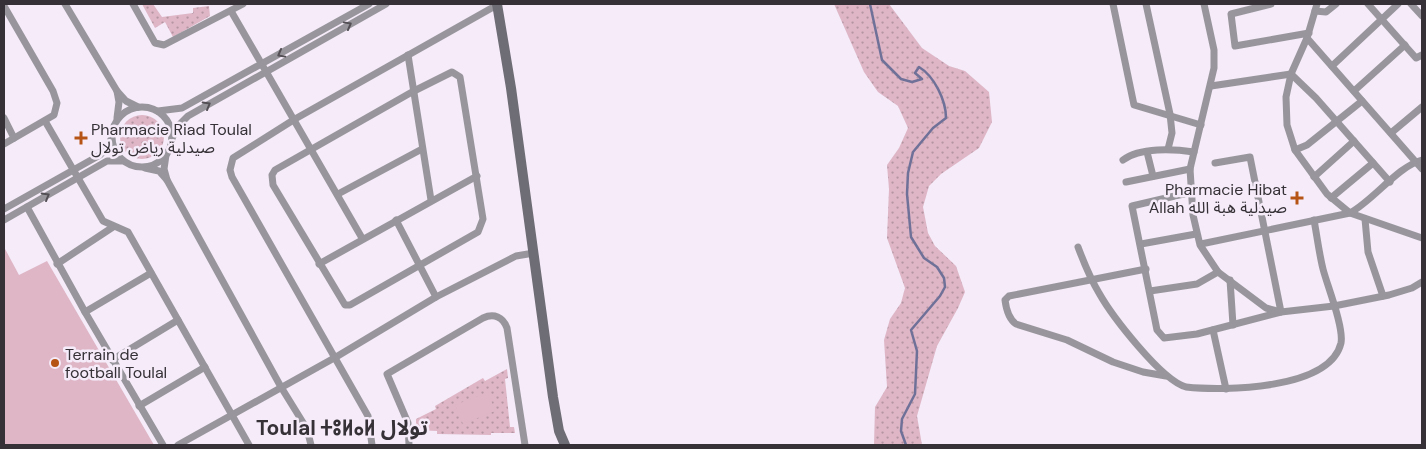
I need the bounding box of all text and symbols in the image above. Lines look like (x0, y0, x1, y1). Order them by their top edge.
one-way arrow (343, 21, 352, 31)
one-way arrow (277, 47, 286, 57)
one-way arrow (201, 101, 210, 111)
place label: Pharmacie Riad Toulal صيدلية رياض تولال (91, 119, 252, 158)
marker: Pharmacie Riad Toulal صيدلية رياض تولال (75, 132, 87, 144)
place label: Pharmacie Hibat Allah صيدلية هبة الله (1149, 179, 1287, 218)
marker: Pharmacie Hibat Allah صيدلية هبة الله (1291, 192, 1303, 204)
one-way arrow (41, 193, 50, 203)
place label: Terrain de football Toulal (65, 344, 167, 383)
marker: Terrain de football Toulal (49, 357, 61, 369)
district label: Toulal ⵜⵓⵍⴰⵍ تولال (256, 414, 429, 442)

